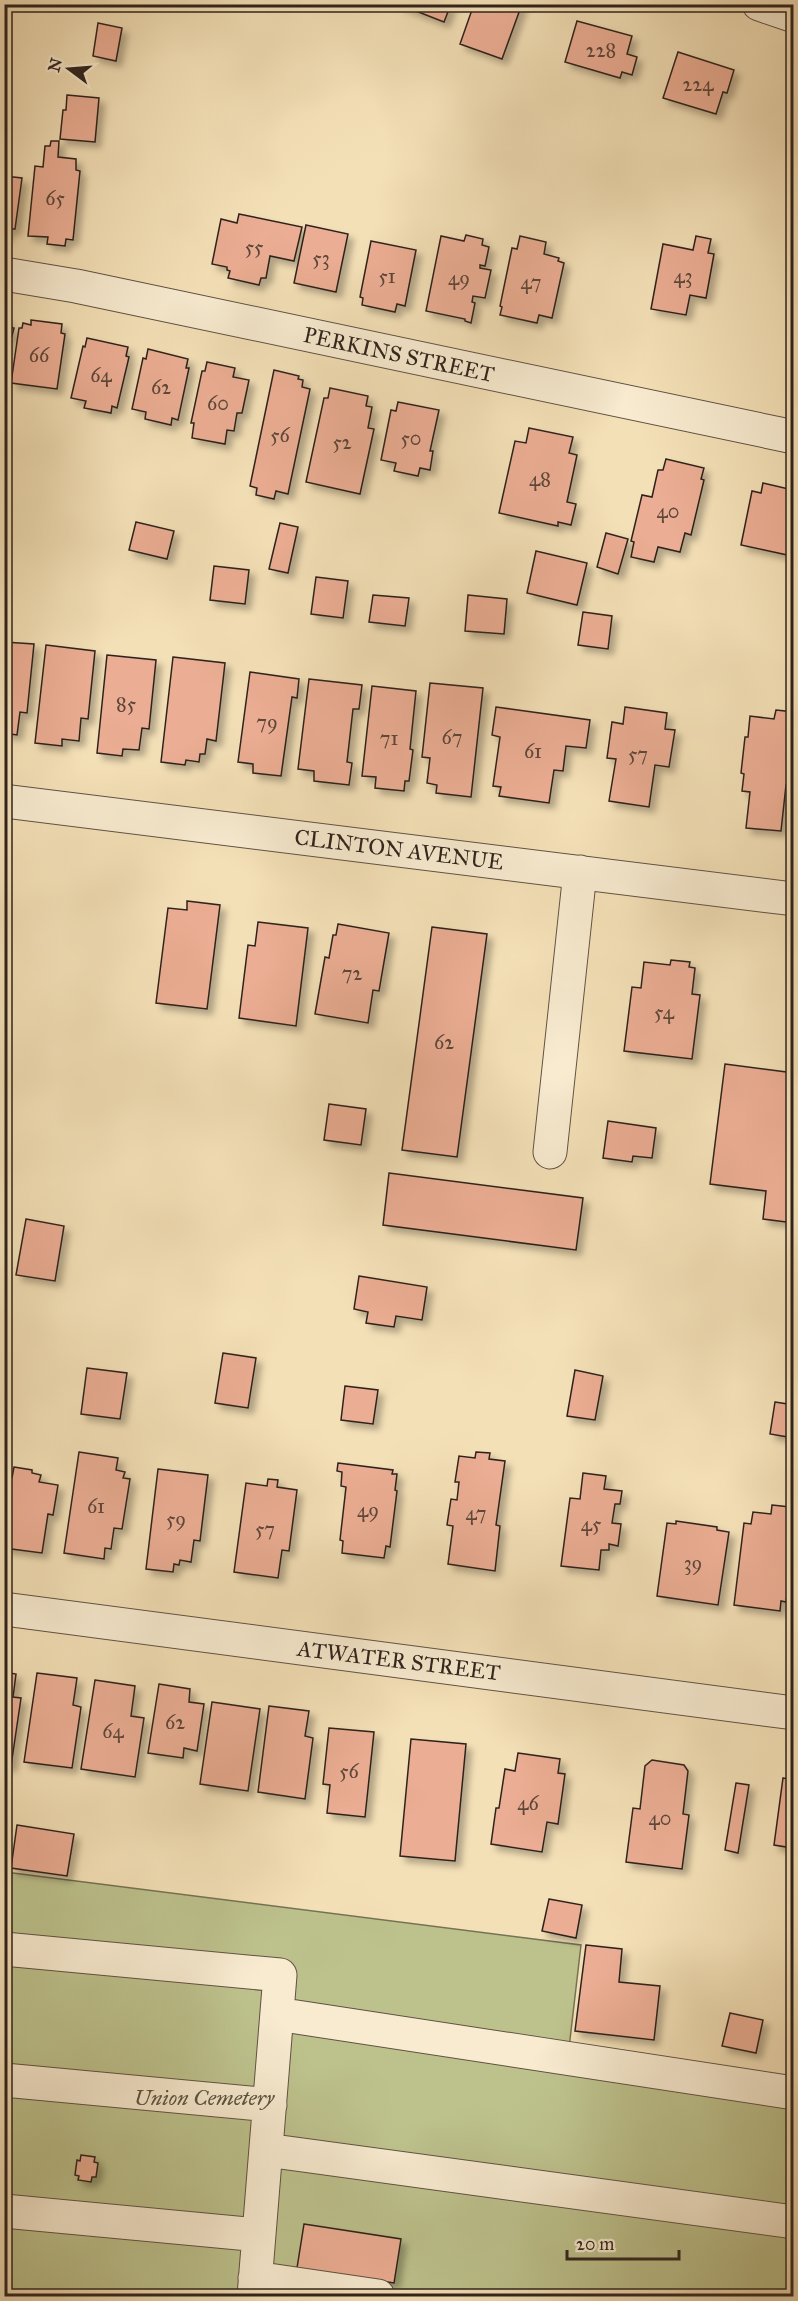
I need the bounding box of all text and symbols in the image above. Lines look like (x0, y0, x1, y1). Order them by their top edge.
house number: 228 (586, 38, 616, 62)
north arrow (39, 39, 99, 99)
text: N (44, 55, 66, 74)
house number: 224 (683, 72, 714, 96)
house number: 65 (45, 186, 65, 210)
house number: 55 (245, 235, 263, 259)
house number: 53 (312, 246, 330, 270)
house number: 51 (378, 264, 396, 288)
house number: 43 (673, 264, 693, 288)
house number: 49 (448, 266, 470, 290)
house number: 47 (521, 270, 541, 294)
street label: PERKINS STREET (301, 321, 497, 388)
house number: 66 (29, 343, 50, 367)
house number: 64 (90, 363, 113, 387)
house number: 62 (151, 375, 171, 399)
house number: 60 (207, 391, 229, 415)
house number: 56 (270, 423, 291, 447)
house number: 50 (401, 426, 421, 450)
house number: 52 (332, 430, 352, 454)
house number: 48 (529, 467, 551, 491)
house number: 40 (657, 499, 679, 523)
house number: 85 (116, 692, 136, 716)
house number: 79 (256, 710, 278, 734)
house number: 67 (442, 725, 462, 749)
house number: 71 (380, 726, 398, 750)
house number: 61 (524, 739, 542, 763)
house number: 57 (628, 742, 648, 766)
street label: CLINTON AVENUE (293, 823, 505, 876)
house number: 72 (342, 961, 362, 985)
house number: 54 (654, 1000, 675, 1024)
house number: 62 (434, 1030, 454, 1054)
house number: 61 (87, 1494, 105, 1518)
house number: 49 (357, 1498, 379, 1522)
house number: 47 (466, 1501, 486, 1525)
house number: 59 (166, 1507, 186, 1531)
house number: 45 (581, 1512, 601, 1536)
house number: 57 (255, 1517, 275, 1541)
house number: 39 (684, 1551, 702, 1575)
street label: ATWATER STREET (295, 1635, 502, 1686)
house number: 62 (165, 1710, 185, 1734)
house number: 64 (102, 1719, 125, 1743)
house number: 56 (339, 1759, 360, 1783)
house number: 46 (517, 1791, 539, 1815)
house number: 40 (649, 1806, 671, 1830)
park label: Union Cemetery (134, 2084, 275, 2111)
scale bar (567, 2223, 680, 2261)
text: 20 m (576, 2233, 614, 2255)

